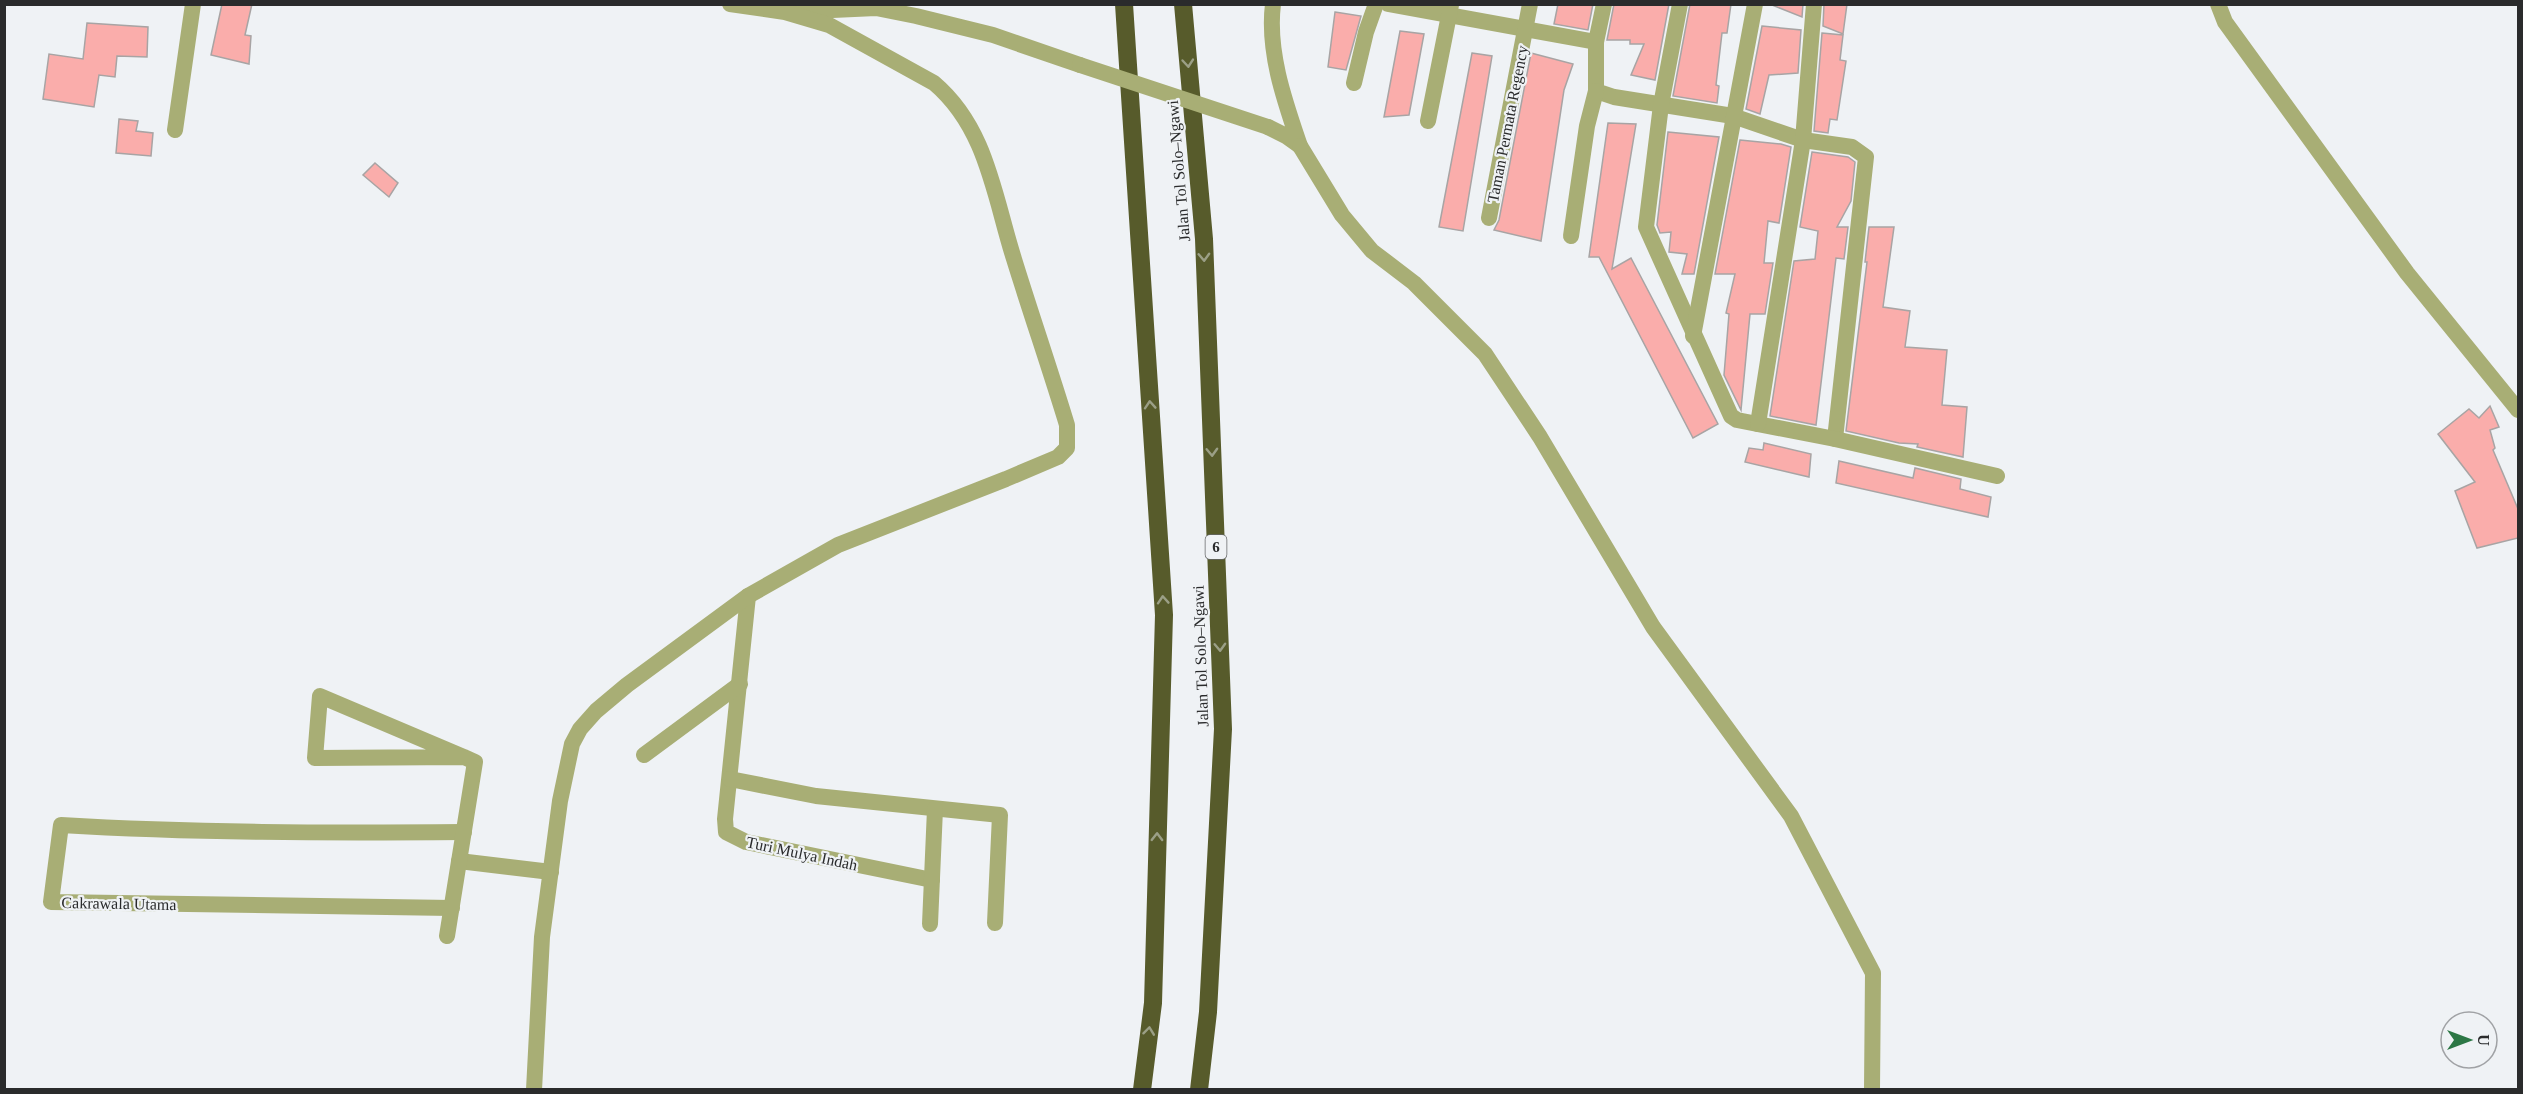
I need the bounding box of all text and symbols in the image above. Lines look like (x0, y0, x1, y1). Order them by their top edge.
street label: Taman Permata Regency (1484, 44, 1532, 204)
one-way arrow (1181, 58, 1194, 67)
street label: Jalan Tol Solo–Ngawi (1164, 99, 1194, 242)
one-way arrow (1198, 253, 1211, 262)
one-way arrow (1144, 401, 1157, 410)
one-way arrow (1205, 447, 1218, 456)
road number: 6 (1206, 535, 1226, 559)
street label: Jalan Tol Solo–Ngawi (1190, 584, 1212, 727)
one-way arrow (1156, 595, 1169, 604)
one-way arrow (1213, 642, 1226, 651)
one-way arrow (1151, 832, 1163, 841)
street label: Turi Mulya Indah (745, 833, 859, 875)
street label: Cakrawala Utama (61, 894, 177, 913)
north arrow (2439, 1010, 2499, 1070)
one-way arrow (1142, 1027, 1155, 1036)
text: U (2475, 1034, 2492, 1046)

